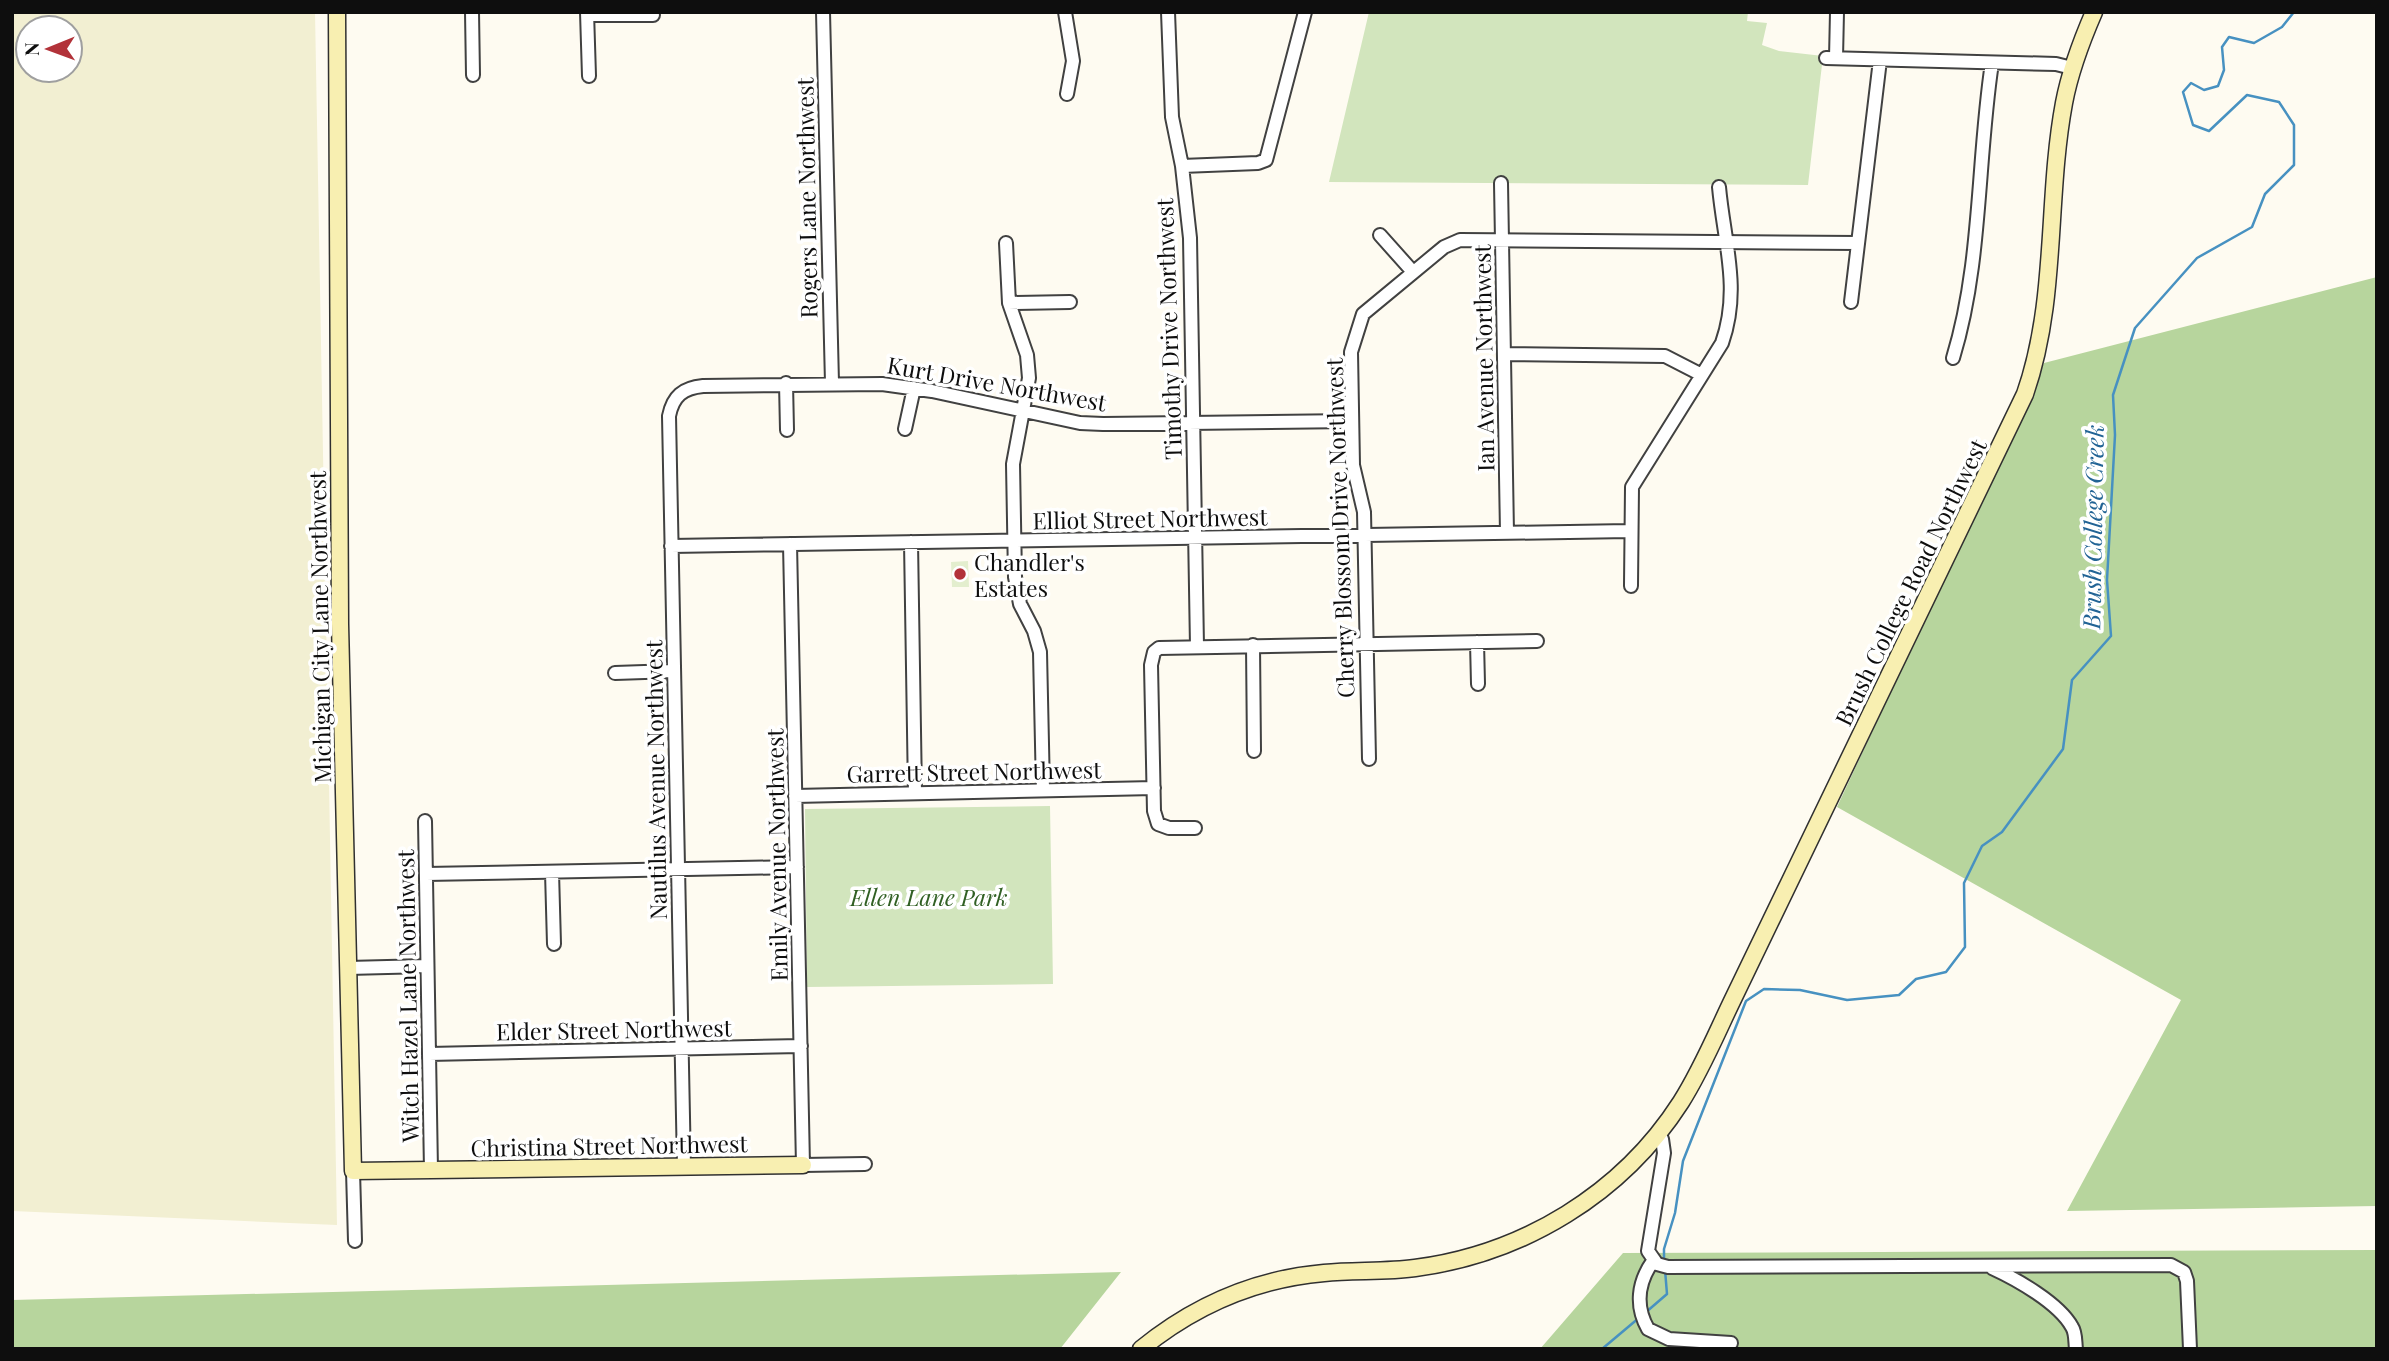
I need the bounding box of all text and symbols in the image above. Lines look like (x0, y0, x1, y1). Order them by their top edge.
north arrow (14, 14, 84, 84)
text: N (18, 42, 44, 56)
street label: Rogers Lane Northwest (788, 76, 824, 319)
street label: Timothy Drive Northwest (1148, 197, 1188, 460)
street label: Ian Avenue Northwest (1466, 243, 1500, 472)
street label: Kurt Drive Northwest (885, 348, 1110, 418)
street label: Cherry Blossom Drive Northwest (1318, 357, 1360, 699)
water label: Brush College Creek (2074, 425, 2110, 630)
street label: Brush College Road Northwest (1827, 433, 1993, 730)
street label: Michigan City Lane Northwest (301, 470, 337, 783)
street label: Elliot Street Northwest (1032, 500, 1268, 536)
place label: Chandler's Estates (974, 546, 1085, 603)
marker: Chandler's Estates (952, 566, 968, 582)
street label: Nautilus Avenue Northwest (637, 639, 673, 920)
street label: Emily Avenue Northwest (758, 727, 794, 982)
street label: Garrett Street Northwest (846, 753, 1102, 789)
street label: Witch Hazel Lane Northwest (389, 848, 425, 1144)
park label: Ellen Lane Park (849, 881, 1008, 912)
street label: Elder Street Northwest (496, 1011, 733, 1047)
street label: Christina Street Northwest (470, 1127, 749, 1163)

